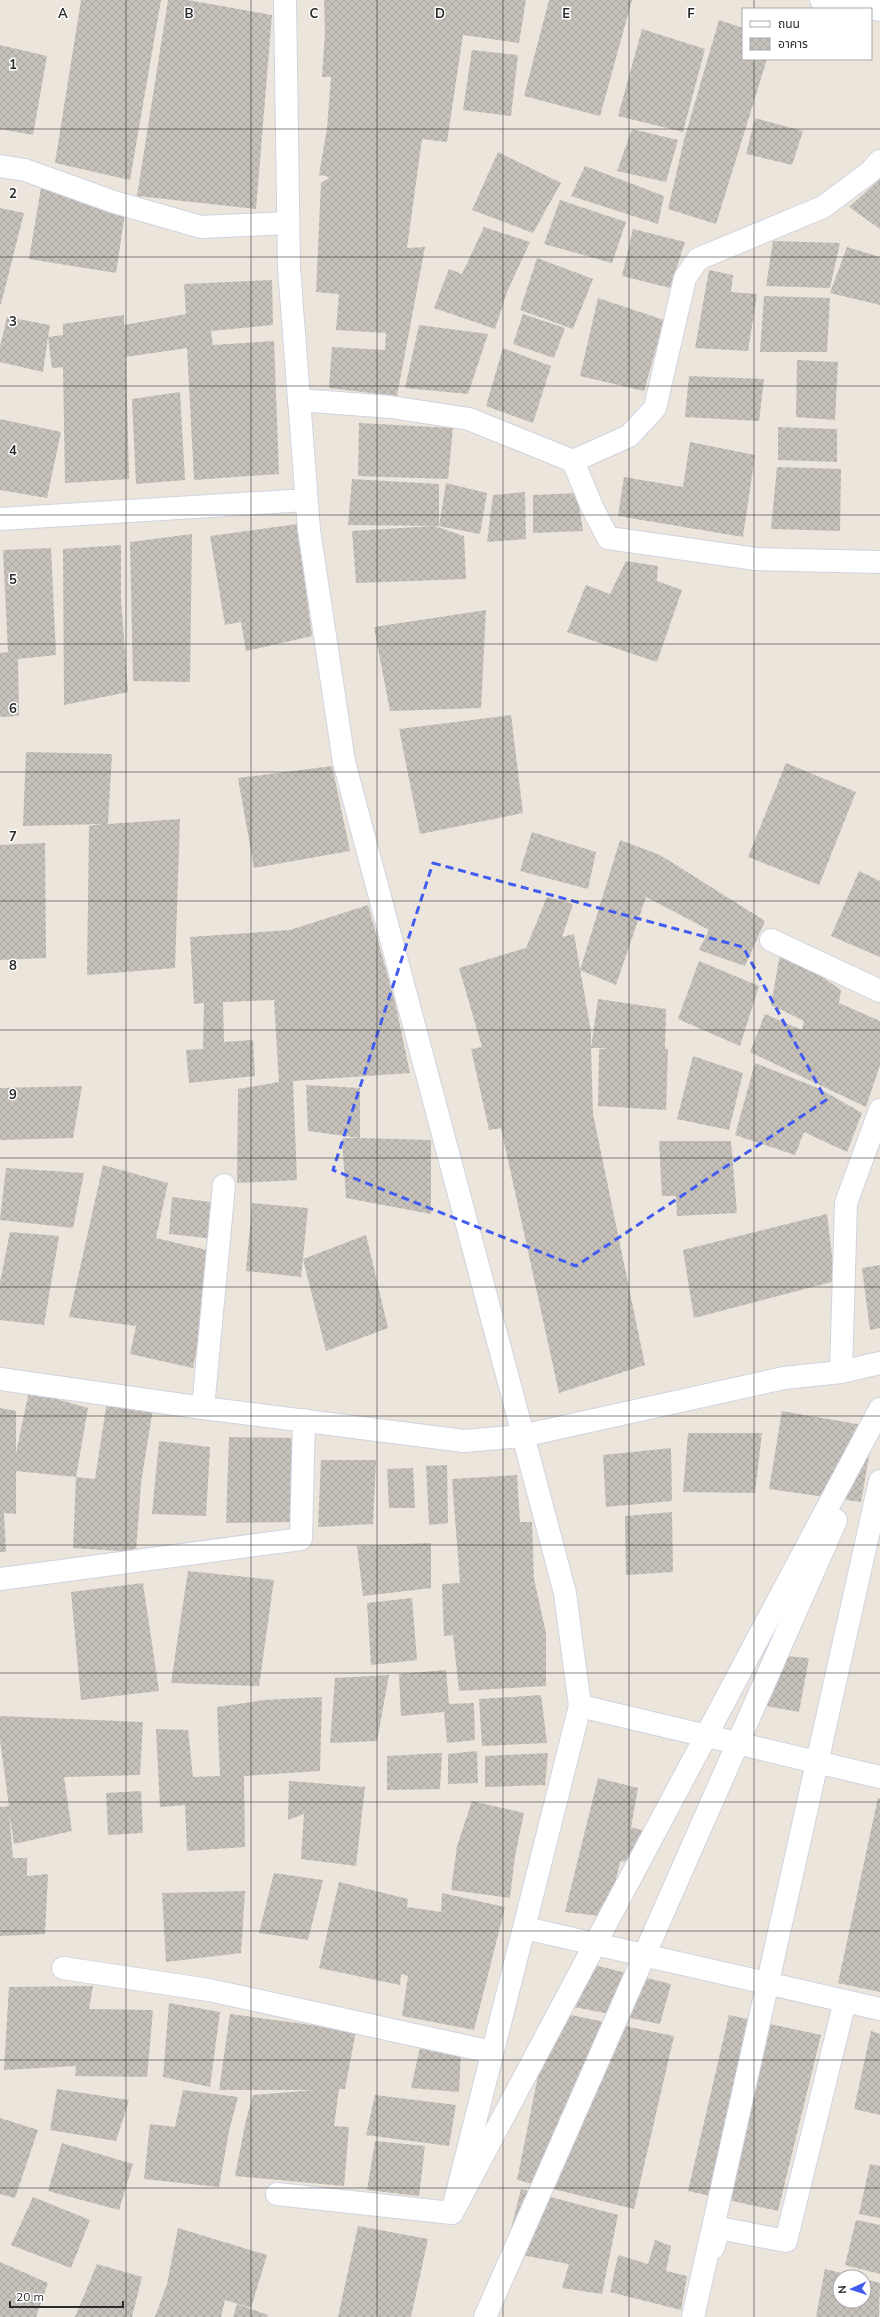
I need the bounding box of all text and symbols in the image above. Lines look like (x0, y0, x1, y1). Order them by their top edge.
text: A (58, 5, 68, 21)
text: B (185, 5, 194, 21)
text: C (310, 5, 319, 21)
text: D (435, 5, 445, 21)
text: E (562, 5, 570, 21)
text: F (687, 5, 695, 21)
legend (742, 8, 872, 60)
text: ถนน (778, 16, 800, 31)
text: อาคาร (778, 36, 808, 51)
text: 1 (9, 56, 17, 72)
text: 2 (9, 185, 17, 201)
text: 3 (9, 313, 17, 329)
text: 4 (9, 442, 17, 458)
text: 5 (9, 571, 17, 587)
text: 6 (9, 700, 17, 716)
text: 7 (9, 828, 17, 844)
text: 8 (9, 957, 17, 973)
text: 9 (9, 1086, 17, 1102)
north arrow (832, 2269, 872, 2309)
scale bar (10, 2283, 123, 2309)
text: N (835, 2285, 849, 2294)
text: 20 m (16, 2289, 44, 2304)

